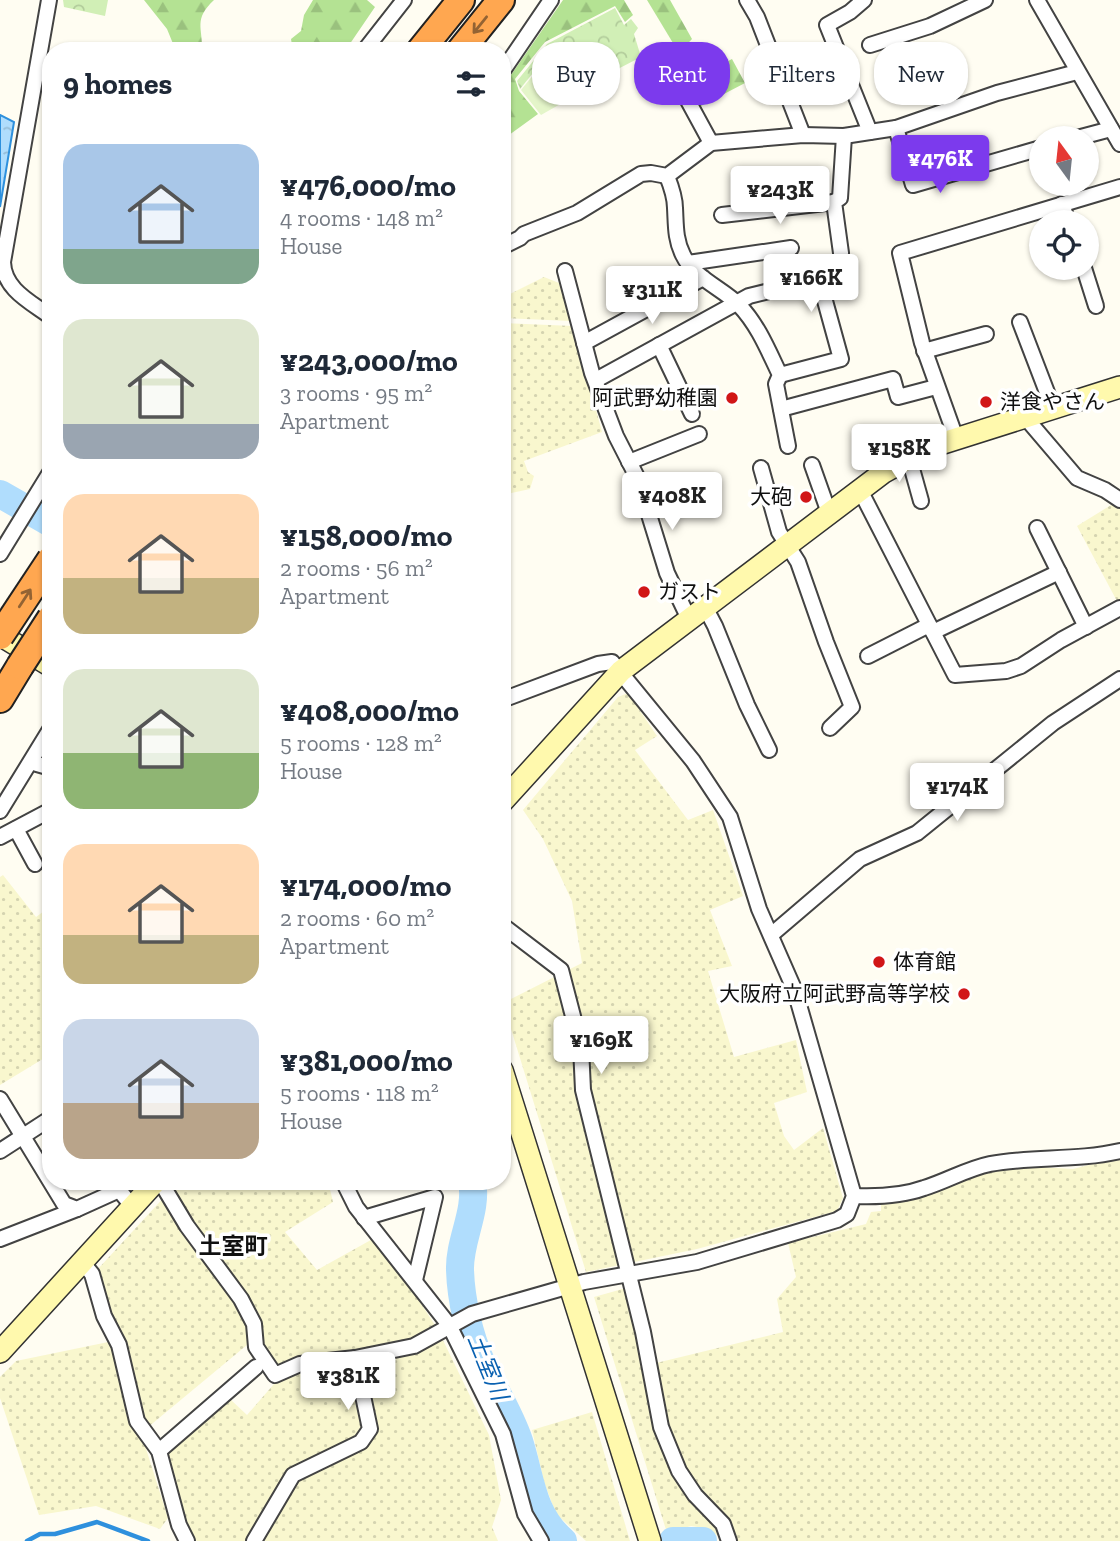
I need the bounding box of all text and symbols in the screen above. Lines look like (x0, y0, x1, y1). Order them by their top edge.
one-way arrow (473, 16, 488, 34)
chip: Buy (532, 42, 620, 105)
chip: Rent (634, 42, 730, 105)
chip: Filters (744, 42, 860, 105)
chip: New (874, 42, 968, 105)
icon: filters (452, 65, 490, 103)
text: 9 homes (63, 66, 172, 102)
north arrow (1029, 126, 1099, 196)
map controls (1029, 126, 1099, 280)
pin: ¥476K (891, 136, 989, 195)
text: ¥476K (907, 144, 973, 172)
pin: ¥243K (731, 166, 829, 226)
text: ¥476,000/mo (280, 168, 456, 204)
icon: home (119, 172, 203, 256)
text: ¥243K (747, 175, 813, 203)
text: 4 rooms · 148 m² (280, 204, 443, 232)
button: locate (1029, 210, 1099, 280)
text: House (280, 232, 342, 260)
pin: ¥166K (762, 254, 860, 314)
text: ¥166K (779, 263, 843, 291)
pin: ¥311K (603, 266, 701, 326)
text: ¥311K (622, 275, 682, 303)
text: ¥243,000/mo (280, 343, 458, 379)
icon: home (119, 347, 203, 431)
text: 3 rooms · 95 m² (280, 379, 432, 407)
place label: 阿武野幼稚園 (592, 385, 718, 410)
place label: 洋食やさん (1000, 389, 1105, 414)
marker: 阿武野幼稚園 (724, 390, 740, 406)
marker: 洋食やさん (978, 394, 994, 410)
text: Apartment (280, 407, 389, 435)
pin: ¥158K (850, 424, 948, 484)
text: ¥158K (868, 433, 930, 461)
pin: ¥408K (623, 472, 721, 532)
text: ¥408K (638, 481, 706, 509)
place label: 大砲 (750, 484, 792, 509)
marker: 大砲 (798, 489, 814, 505)
text: ¥158,000/mo (280, 518, 452, 554)
icon: home (119, 522, 203, 606)
text: 2 rooms · 56 m² (280, 554, 433, 582)
place label: ガスト (658, 579, 721, 604)
text: Apartment (280, 582, 389, 610)
marker: ガスト (636, 584, 652, 600)
one-way arrow (19, 588, 33, 608)
text: ¥408,000/mo (280, 693, 459, 729)
icon: home (119, 697, 203, 781)
text: 5 rooms · 128 m² (280, 729, 442, 757)
text: House (280, 757, 342, 785)
pin: ¥174K (908, 764, 1006, 823)
text: ¥174K (926, 772, 988, 800)
text: ¥174,000/mo (280, 868, 451, 904)
icon: home (119, 872, 203, 956)
text: 2 rooms · 60 m² (280, 904, 434, 932)
text: Apartment (280, 932, 389, 960)
place label: 体育館 (893, 949, 956, 974)
marker: 体育館 (871, 954, 887, 970)
place label: 大阪府立阿武野高等学校 (719, 981, 950, 1006)
marker: 大阪府立阿武野高等学校 (956, 986, 972, 1002)
pin: ¥169K (552, 1016, 650, 1076)
text: ¥169K (569, 1025, 633, 1053)
text: ¥381,000/mo (280, 1043, 453, 1079)
icon: home (119, 1047, 203, 1131)
text: 5 rooms · 118 m² (280, 1079, 439, 1107)
text: House (280, 1107, 342, 1135)
district label: 土室町 (199, 1232, 268, 1260)
water label: 土室川 (462, 1330, 515, 1407)
pin: ¥381K (299, 1352, 397, 1412)
text: ¥381K (316, 1361, 380, 1389)

